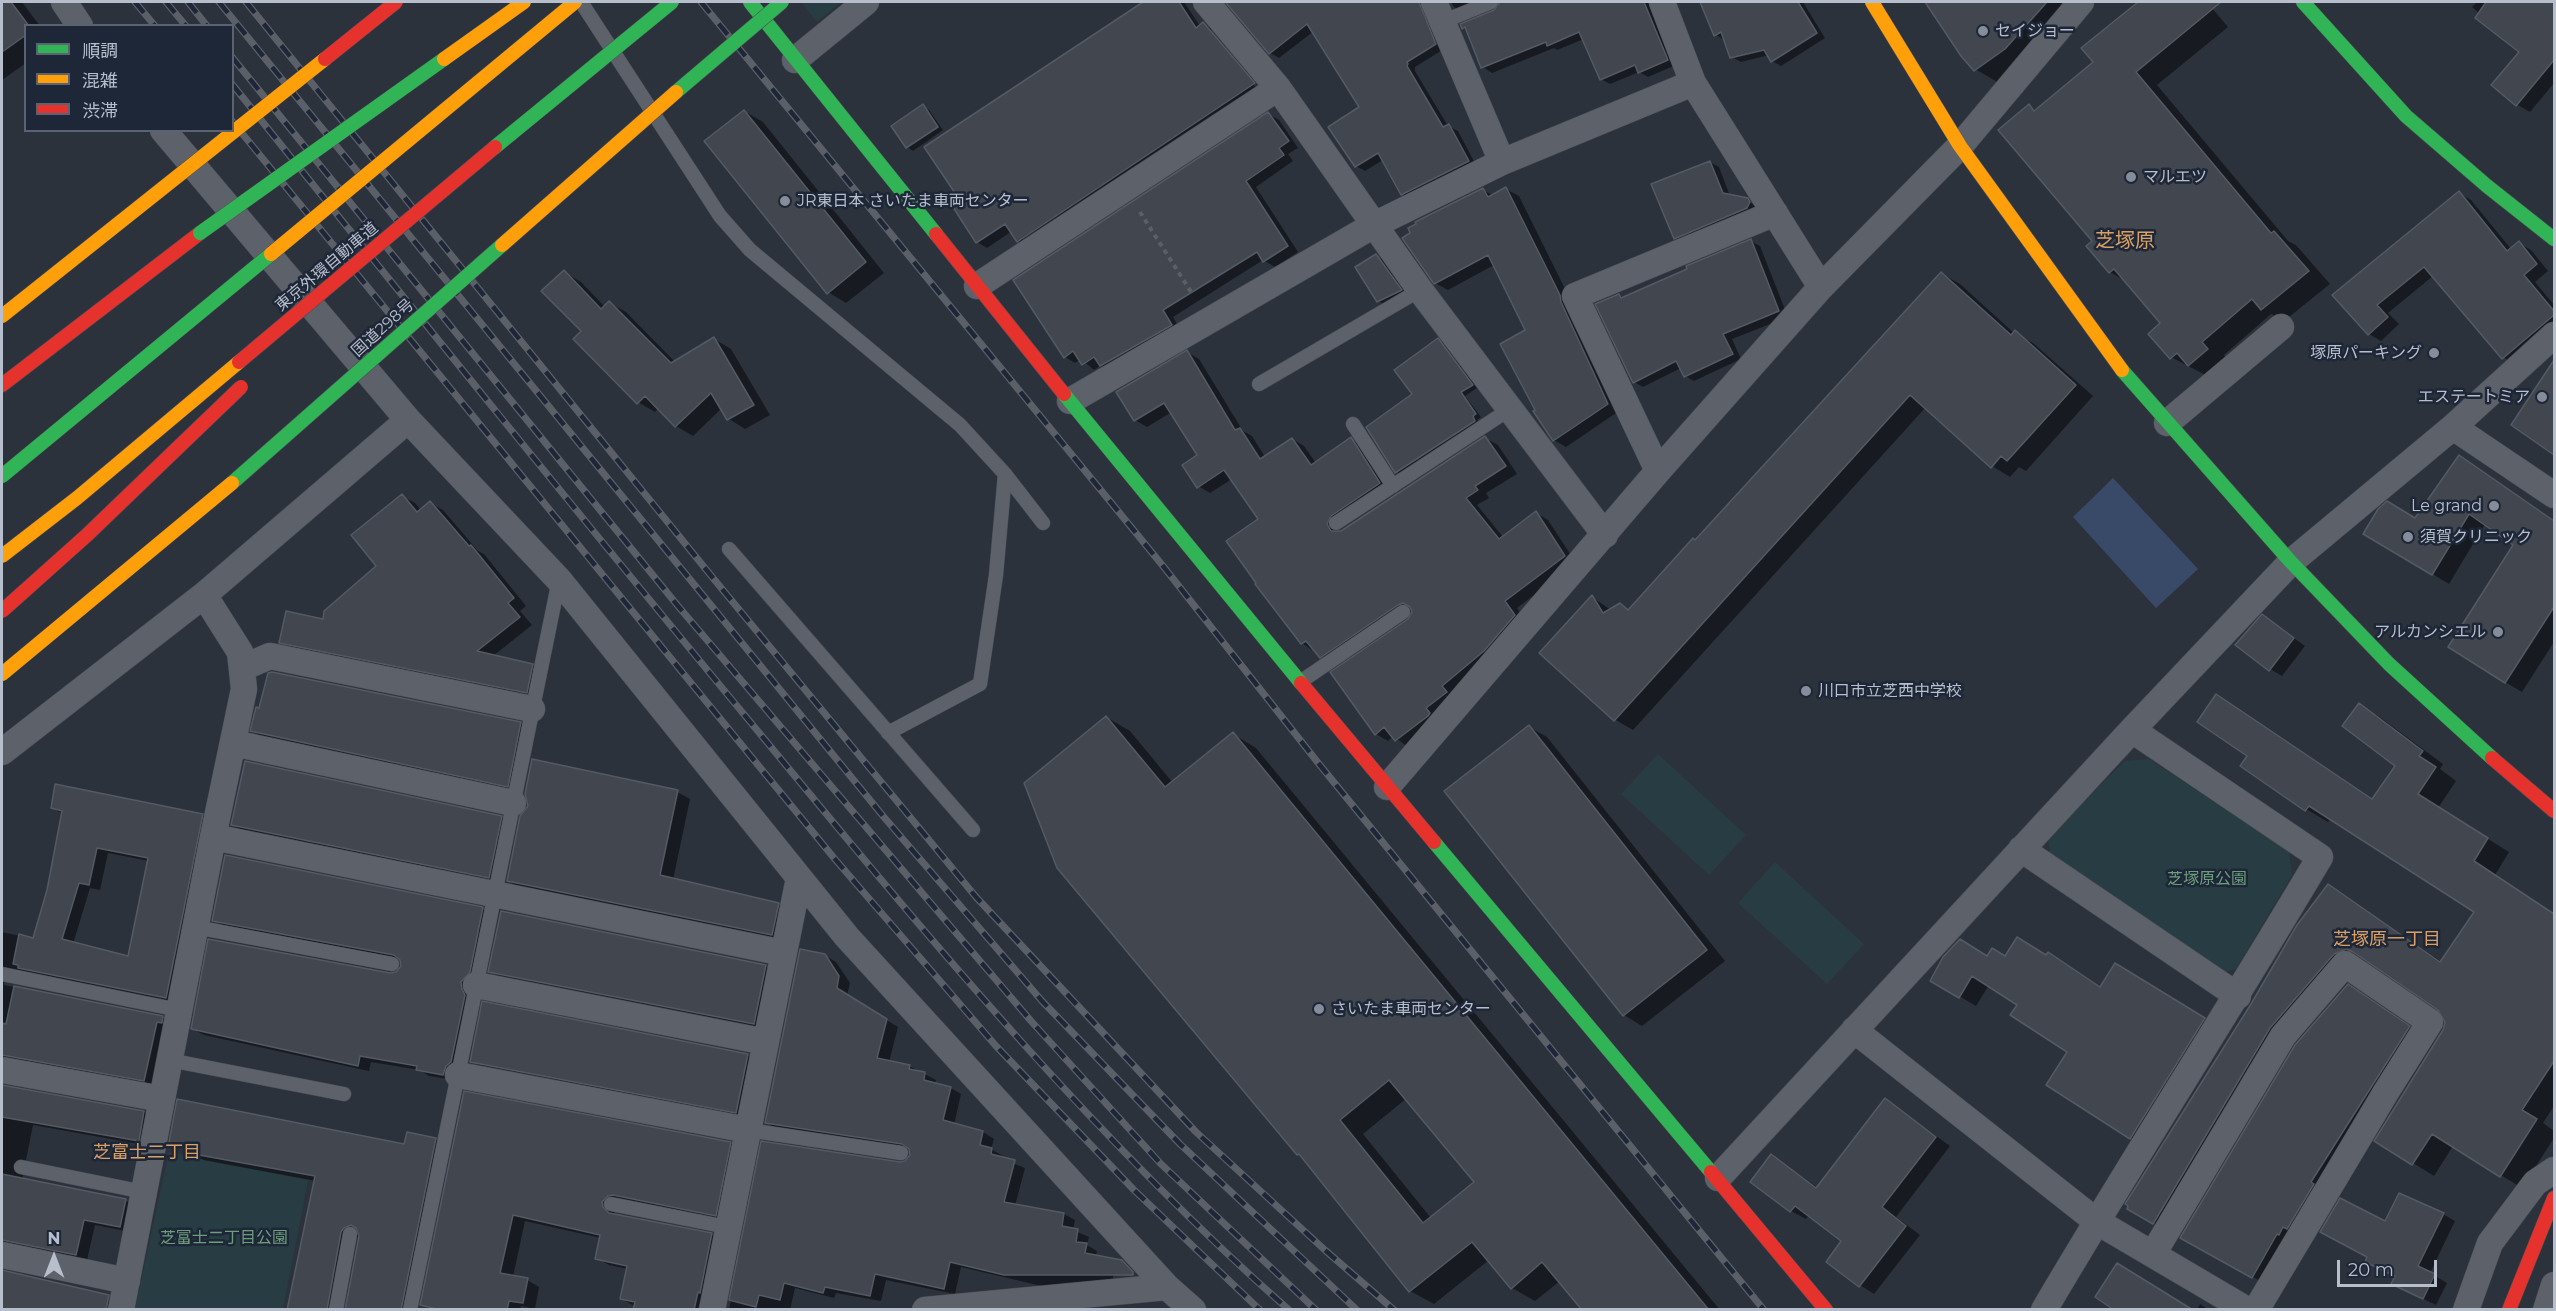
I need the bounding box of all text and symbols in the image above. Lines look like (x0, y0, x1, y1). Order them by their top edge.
place label: セイジョー (1995, 21, 2075, 41)
legend (24, 24, 234, 132)
marker: セイジョー (1976, 24, 1990, 38)
text: 順調 (82, 40, 118, 62)
text: 混雑 (82, 70, 118, 92)
text: 渋滞 (82, 100, 118, 122)
place label: マルエツ (2143, 167, 2207, 187)
marker: マルエツ (2124, 170, 2138, 184)
place label: JR東日本 さいたま車両センター (797, 191, 1029, 211)
marker: JR東日本 さいたま車両センター (778, 194, 792, 208)
street label: 東京外環自動車道 (272, 219, 382, 315)
district label: 芝塚原 (2095, 229, 2155, 253)
street label: 国道298号 (348, 295, 418, 361)
place label: 塚原パーキング (2310, 343, 2422, 363)
marker: 塚原パーキング (2427, 346, 2441, 360)
place label: エステートミア (2418, 387, 2530, 407)
marker: エステートミア (2535, 390, 2549, 404)
place label: Le grand (2411, 496, 2482, 516)
marker: Le grand (2487, 499, 2501, 513)
place label: 須賀クリニック (2420, 527, 2532, 547)
marker: 須賀クリニック (2401, 530, 2415, 544)
place label: アルカンシエル (2374, 622, 2486, 642)
marker: アルカンシエル (2491, 625, 2505, 639)
place label: 川口市立芝西中学校 (1818, 681, 1962, 701)
marker: 川口市立芝西中学校 (1799, 684, 1813, 698)
park label: 芝塚原公園 (2167, 869, 2247, 889)
district label: 芝塚原一丁目 (2333, 929, 2441, 951)
place label: さいたま車両センター (1331, 999, 1491, 1019)
marker: さいたま車両センター (1312, 1002, 1326, 1016)
district label: 芝富士二丁目 (93, 1142, 201, 1164)
north arrow (24, 1227, 84, 1287)
park label: 芝富士二丁目公園 (160, 1228, 288, 1248)
text: N (48, 1229, 60, 1248)
scale bar (2340, 1248, 2440, 1286)
text: 20 m (2348, 1259, 2394, 1281)

